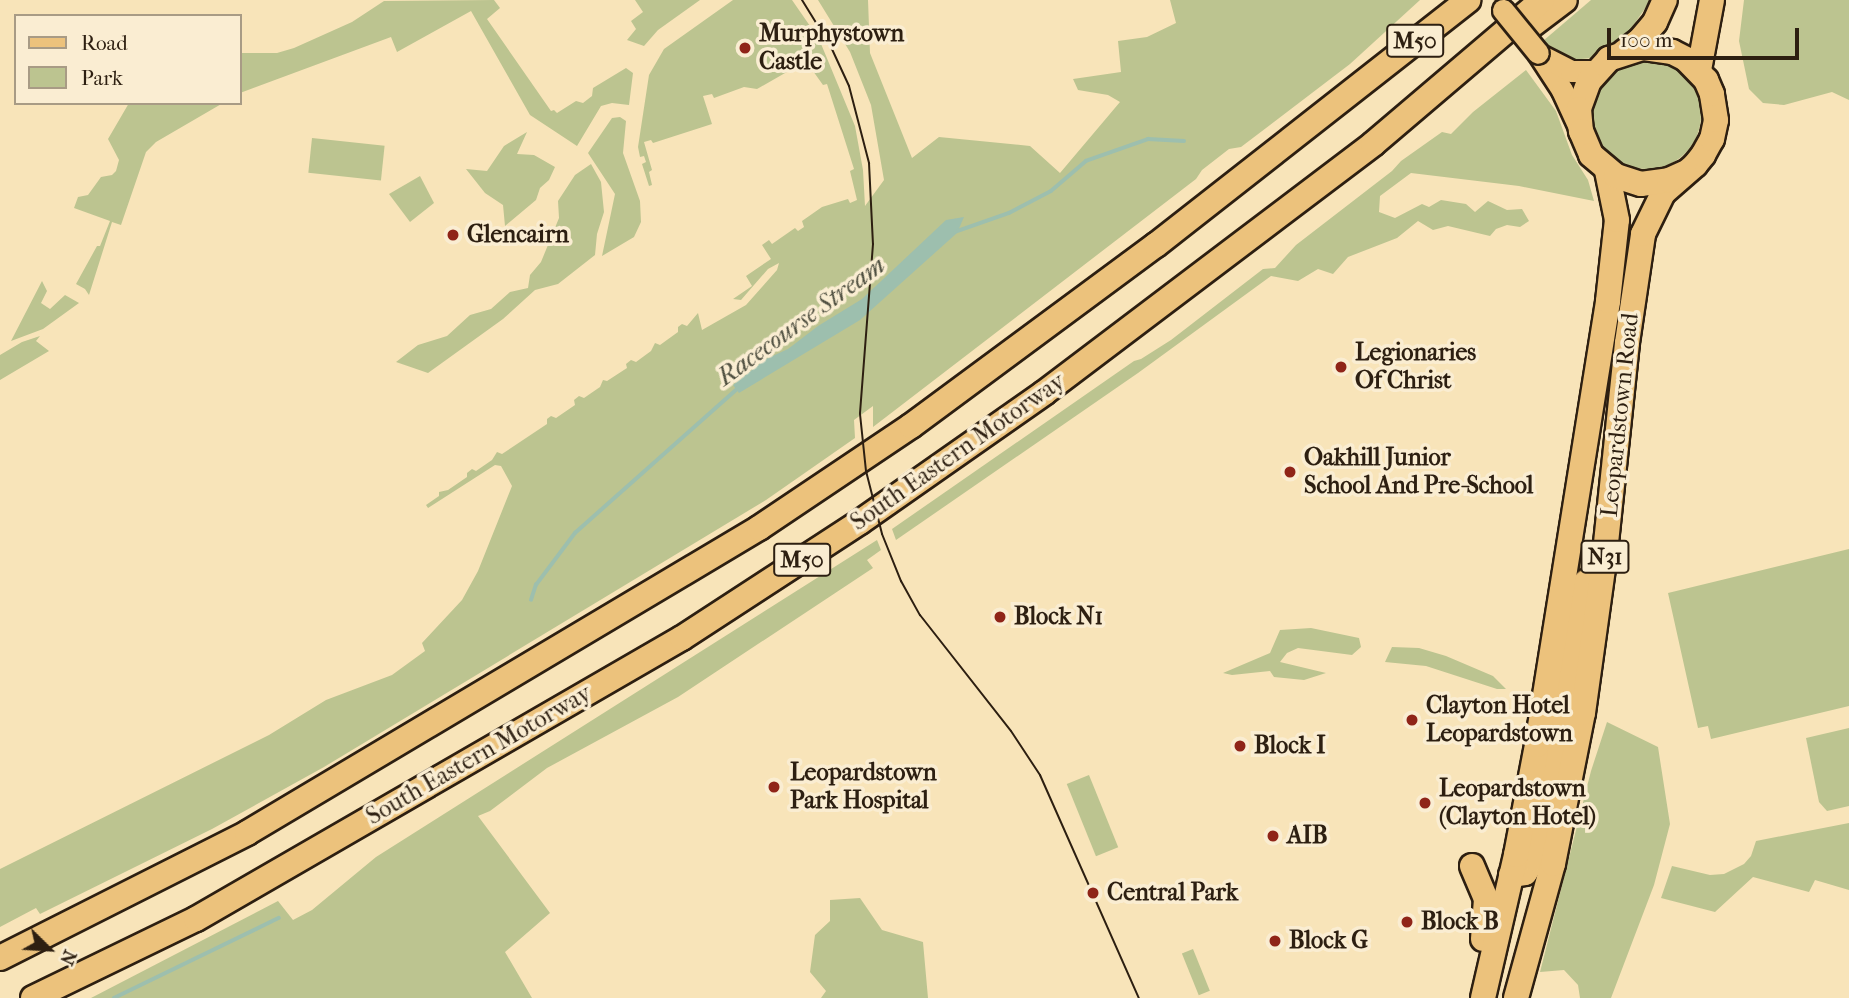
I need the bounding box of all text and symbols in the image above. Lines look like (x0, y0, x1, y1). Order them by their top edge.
legend (14, 14, 242, 105)
scale bar (1611, 14, 1804, 58)
place label: Murphystown Castle (759, 20, 904, 76)
road number: M50 (1385, 22, 1445, 60)
text: 100 m (1620, 28, 1673, 52)
text: Road (81, 31, 128, 55)
marker: Murphystown Castle (737, 40, 753, 56)
text: Park (81, 66, 123, 90)
place label: Glencairn (467, 221, 569, 249)
marker: Glencairn (445, 227, 461, 243)
water label: Racecourse Stream (711, 249, 891, 393)
street label: Leopardstown Road (1595, 311, 1645, 519)
place label: Legionaries Of Christ (1355, 339, 1476, 395)
marker: Legionaries Of Christ (1333, 359, 1349, 375)
street label: South Eastern Motorway (845, 367, 1071, 537)
place label: Oakhill Junior School And Pre-School (1304, 444, 1533, 500)
marker: Oakhill Junior School And Pre-School (1282, 464, 1298, 480)
road number: N31 (1579, 538, 1631, 576)
road number: M50 (772, 540, 832, 580)
place label: Block N1 (1014, 603, 1103, 631)
marker: Block N1 (992, 609, 1008, 625)
street label: South Eastern Motorway (361, 679, 597, 831)
place label: Clayton Hotel Leopardstown (1426, 692, 1573, 748)
marker: Clayton Hotel Leopardstown (1404, 712, 1420, 728)
place label: Block I (1254, 732, 1326, 760)
marker: Block I (1232, 738, 1248, 754)
place label: Leopardstown Park Hospital (790, 759, 937, 815)
place label: Leopardstown (Clayton Hotel) (1439, 775, 1596, 831)
marker: Leopardstown Park Hospital (764, 777, 784, 797)
marker: Leopardstown (Clayton Hotel) (1417, 795, 1433, 811)
place label: AIB (1287, 822, 1328, 850)
marker: AIB (1265, 828, 1281, 844)
place label: Central Park (1107, 879, 1238, 907)
marker: Central Park (1085, 885, 1101, 901)
place label: Block B (1421, 908, 1499, 936)
north arrow (14, 914, 84, 984)
marker: Block B (1399, 914, 1415, 930)
place label: Block G (1289, 927, 1368, 955)
marker: Block G (1267, 933, 1283, 949)
text: N (55, 946, 81, 969)

